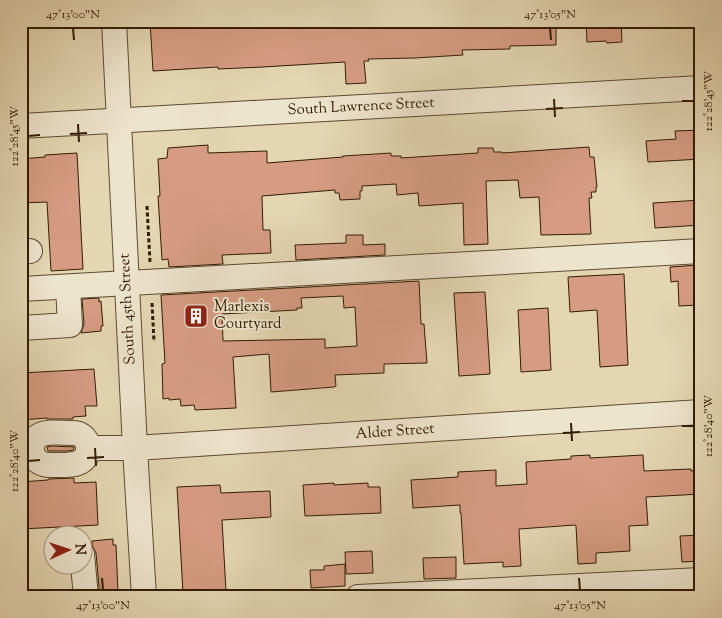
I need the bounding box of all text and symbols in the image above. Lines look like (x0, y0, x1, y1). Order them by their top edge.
text: 47°13'00"N (46, 6, 100, 24)
text: 47°13'05"N (524, 6, 576, 24)
text: 122°28'45"W (700, 70, 718, 131)
street label: South Lawrence Street (287, 93, 435, 121)
text: 122°28'45"W (6, 105, 24, 166)
street label: South 45th Street (115, 253, 141, 365)
place label: Marlexis Courtyard (214, 297, 282, 335)
building icon: Marlexis Courtyard (183, 303, 209, 329)
text: 122°28'40"W (700, 394, 718, 457)
street label: Alder Street (355, 419, 435, 445)
text: 122°28'40"W (6, 429, 24, 492)
north arrow (42, 526, 92, 576)
text: N (69, 543, 89, 556)
text: 47°13'00"N (76, 597, 130, 615)
text: 47°13'05"N (554, 597, 606, 615)

